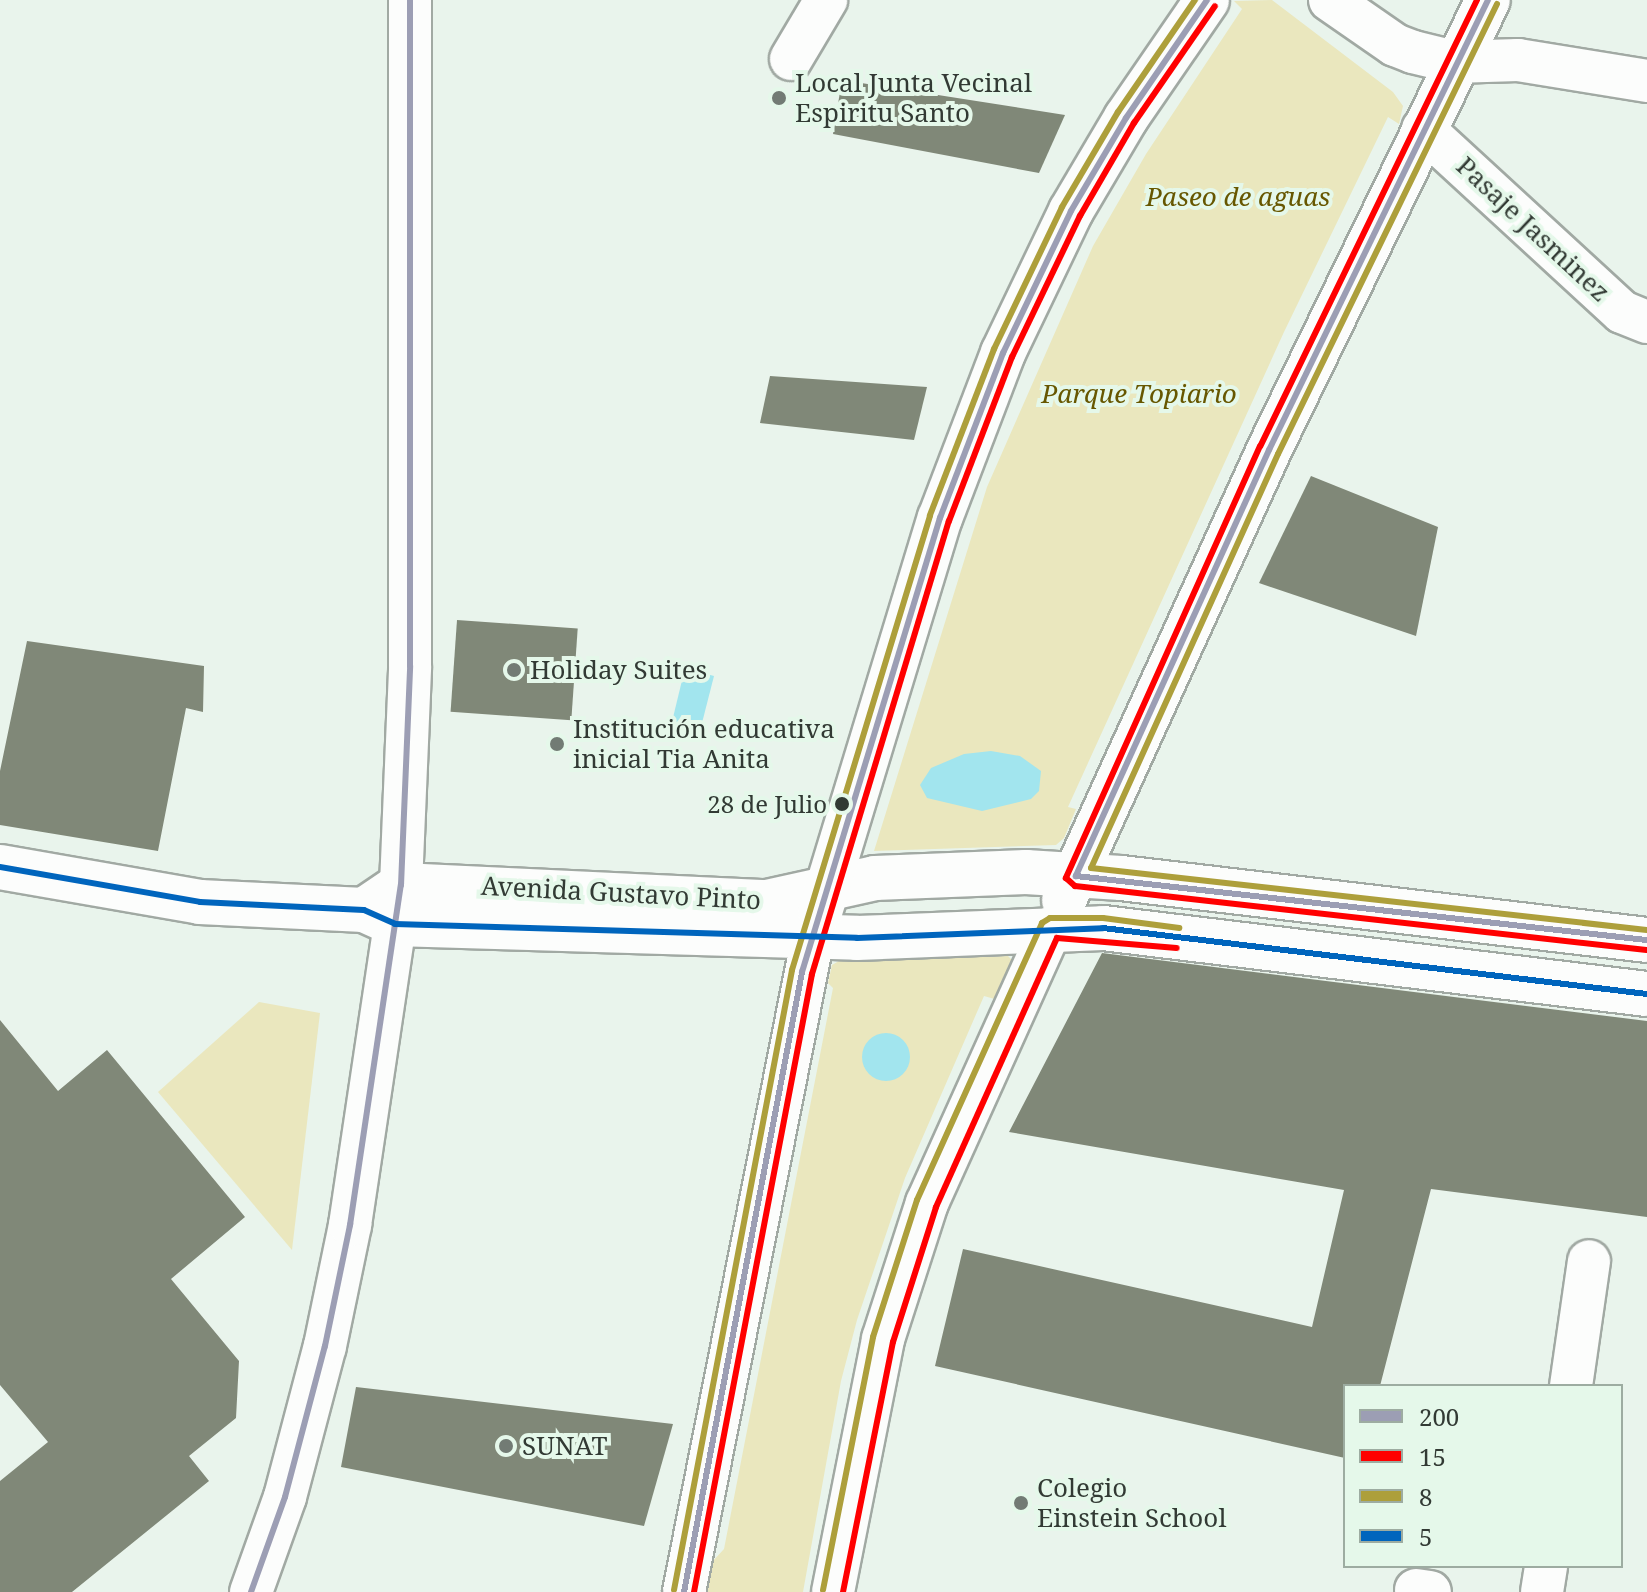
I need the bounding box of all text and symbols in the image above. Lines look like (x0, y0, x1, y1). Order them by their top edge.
place label: Local Junta Vecinal Espiritu Santo (795, 67, 1032, 128)
marker: Local Junta Vecinal Espiritu Santo (770, 89, 788, 107)
street label: Pasaje Jasminez (1450, 150, 1616, 308)
park label: Paseo de aguas (1146, 181, 1330, 213)
park label: Parque Topiario (1041, 378, 1237, 410)
place label: Holiday Suites (530, 654, 707, 686)
marker: Holiday Suites (505, 661, 523, 679)
place label: Institución educativa inicial Tia Anita (573, 713, 835, 774)
marker: Institución educativa inicial Tia Anita (548, 735, 566, 753)
place label: 28 de Julio (707, 790, 827, 818)
marker: 28 de Julio (834, 796, 850, 812)
street label: Avenida Gustavo Pinto (480, 870, 762, 916)
legend (1343, 1384, 1623, 1568)
text: 200 (1419, 1400, 1459, 1433)
place label: SUNAT (522, 1430, 607, 1462)
marker: SUNAT (497, 1437, 515, 1455)
text: 15 (1419, 1440, 1446, 1473)
place label: Colegio Einstein School (1037, 1472, 1226, 1534)
text: 8 (1419, 1480, 1432, 1513)
marker: Colegio Einstein School (1012, 1494, 1030, 1512)
text: 5 (1419, 1520, 1432, 1553)

